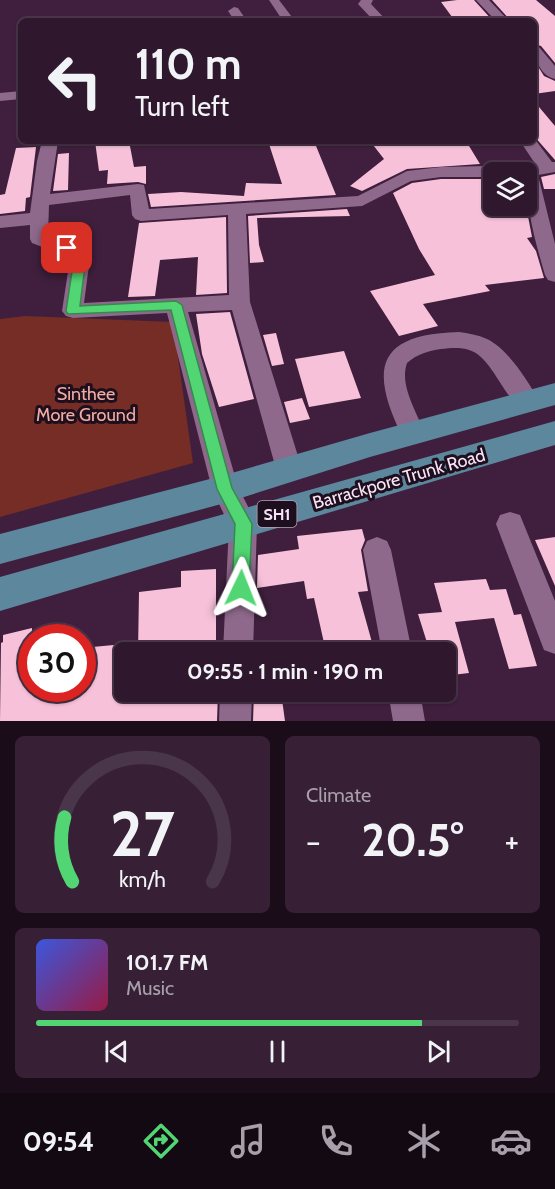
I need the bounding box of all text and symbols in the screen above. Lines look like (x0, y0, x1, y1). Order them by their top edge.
text: 110 m (135, 38, 242, 90)
icon: left (36, 42, 114, 120)
text: Turn left (135, 90, 229, 123)
map controls (483, 162, 537, 216)
button: layers (483, 162, 537, 216)
pin (41, 222, 92, 273)
icon: arrive (50, 231, 83, 264)
park label: Sinthee More Ground (36, 383, 136, 426)
street label: Barrackpore Trunk Road (310, 444, 488, 514)
road number: SH1 (258, 501, 296, 527)
position arrow (209, 556, 273, 620)
speed limit sign: 30 (18, 624, 96, 702)
text: 09:55 · 1 min · 190 m (187, 658, 383, 685)
text: Climate (306, 783, 371, 807)
text: 27 (110, 796, 175, 872)
text: 20.5° (361, 813, 464, 867)
text: − (306, 821, 321, 861)
text: + (504, 821, 519, 861)
text: km/h (119, 866, 166, 892)
text: 101.7 FM (126, 949, 208, 976)
text: Music (126, 976, 174, 1000)
icon: previous (100, 1035, 133, 1068)
icon: pause (261, 1035, 294, 1068)
icon: next (422, 1035, 455, 1068)
icon: directions (140, 1120, 182, 1162)
icon: music (227, 1120, 269, 1162)
icon: phone (315, 1120, 357, 1162)
icon: climate (403, 1120, 445, 1162)
icon: car (490, 1120, 532, 1162)
text: 09:54 (23, 1125, 94, 1158)

